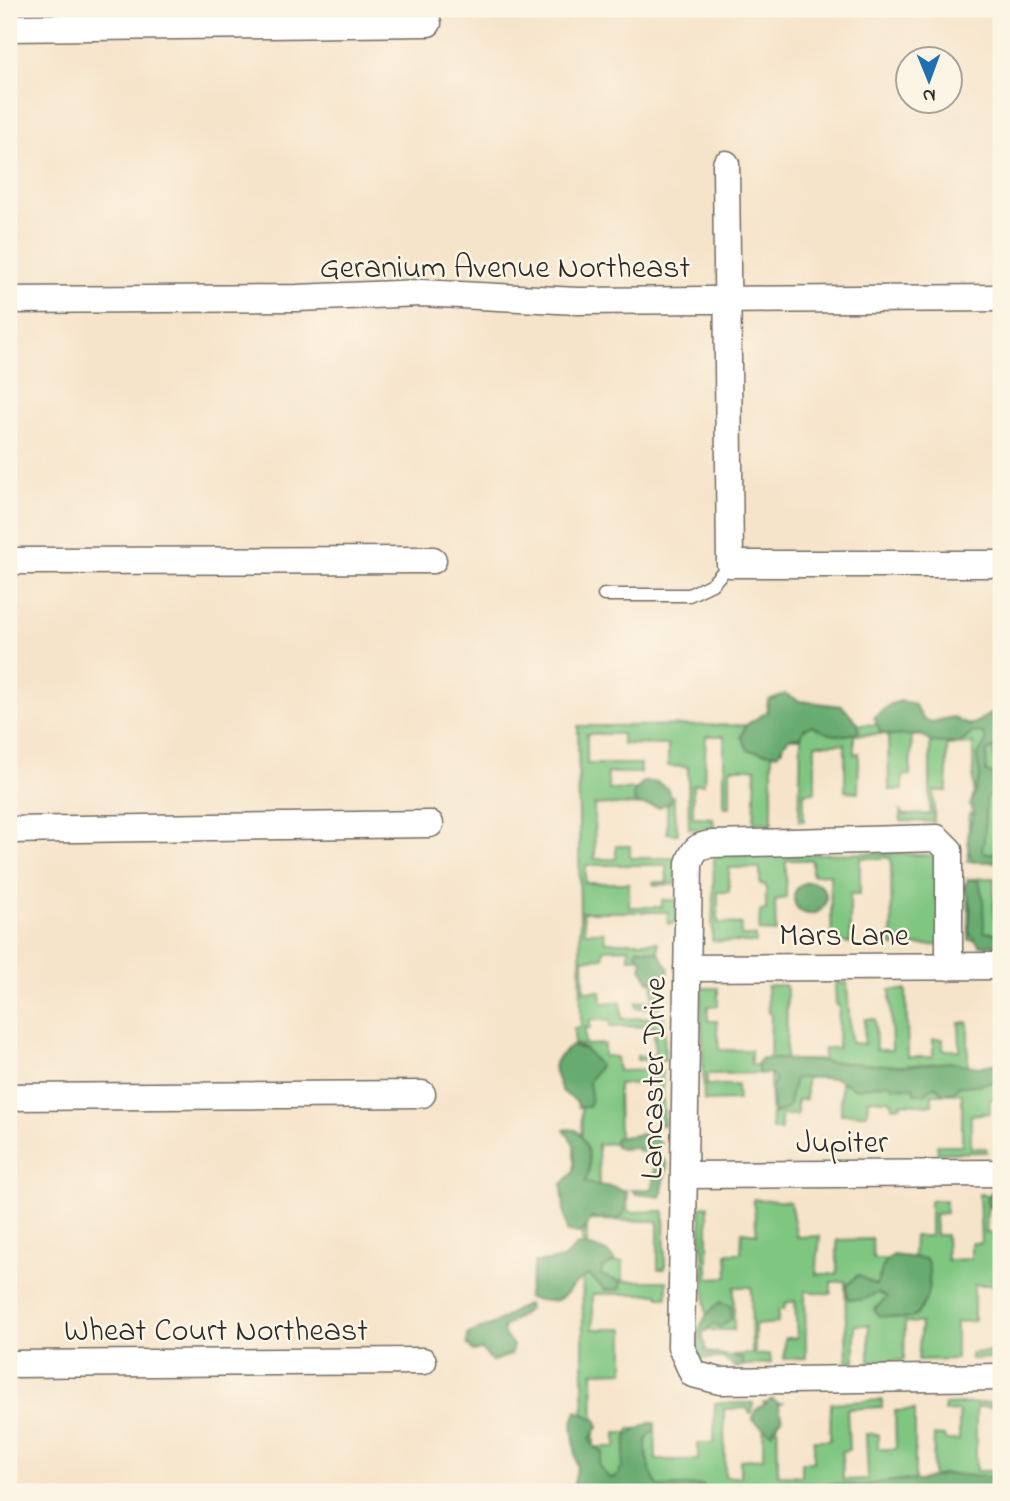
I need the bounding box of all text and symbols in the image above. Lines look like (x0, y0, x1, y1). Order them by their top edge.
north arrow (894, 46, 964, 116)
text: N (922, 81, 936, 108)
street label: Geranium Avenue Northeast (320, 246, 691, 293)
street label: Mars Lane (779, 914, 910, 961)
street label: Lancaster Drive (630, 976, 681, 1180)
street label: Jupiter (796, 1121, 888, 1168)
street label: Wheat Court Northeast (64, 1309, 368, 1356)

